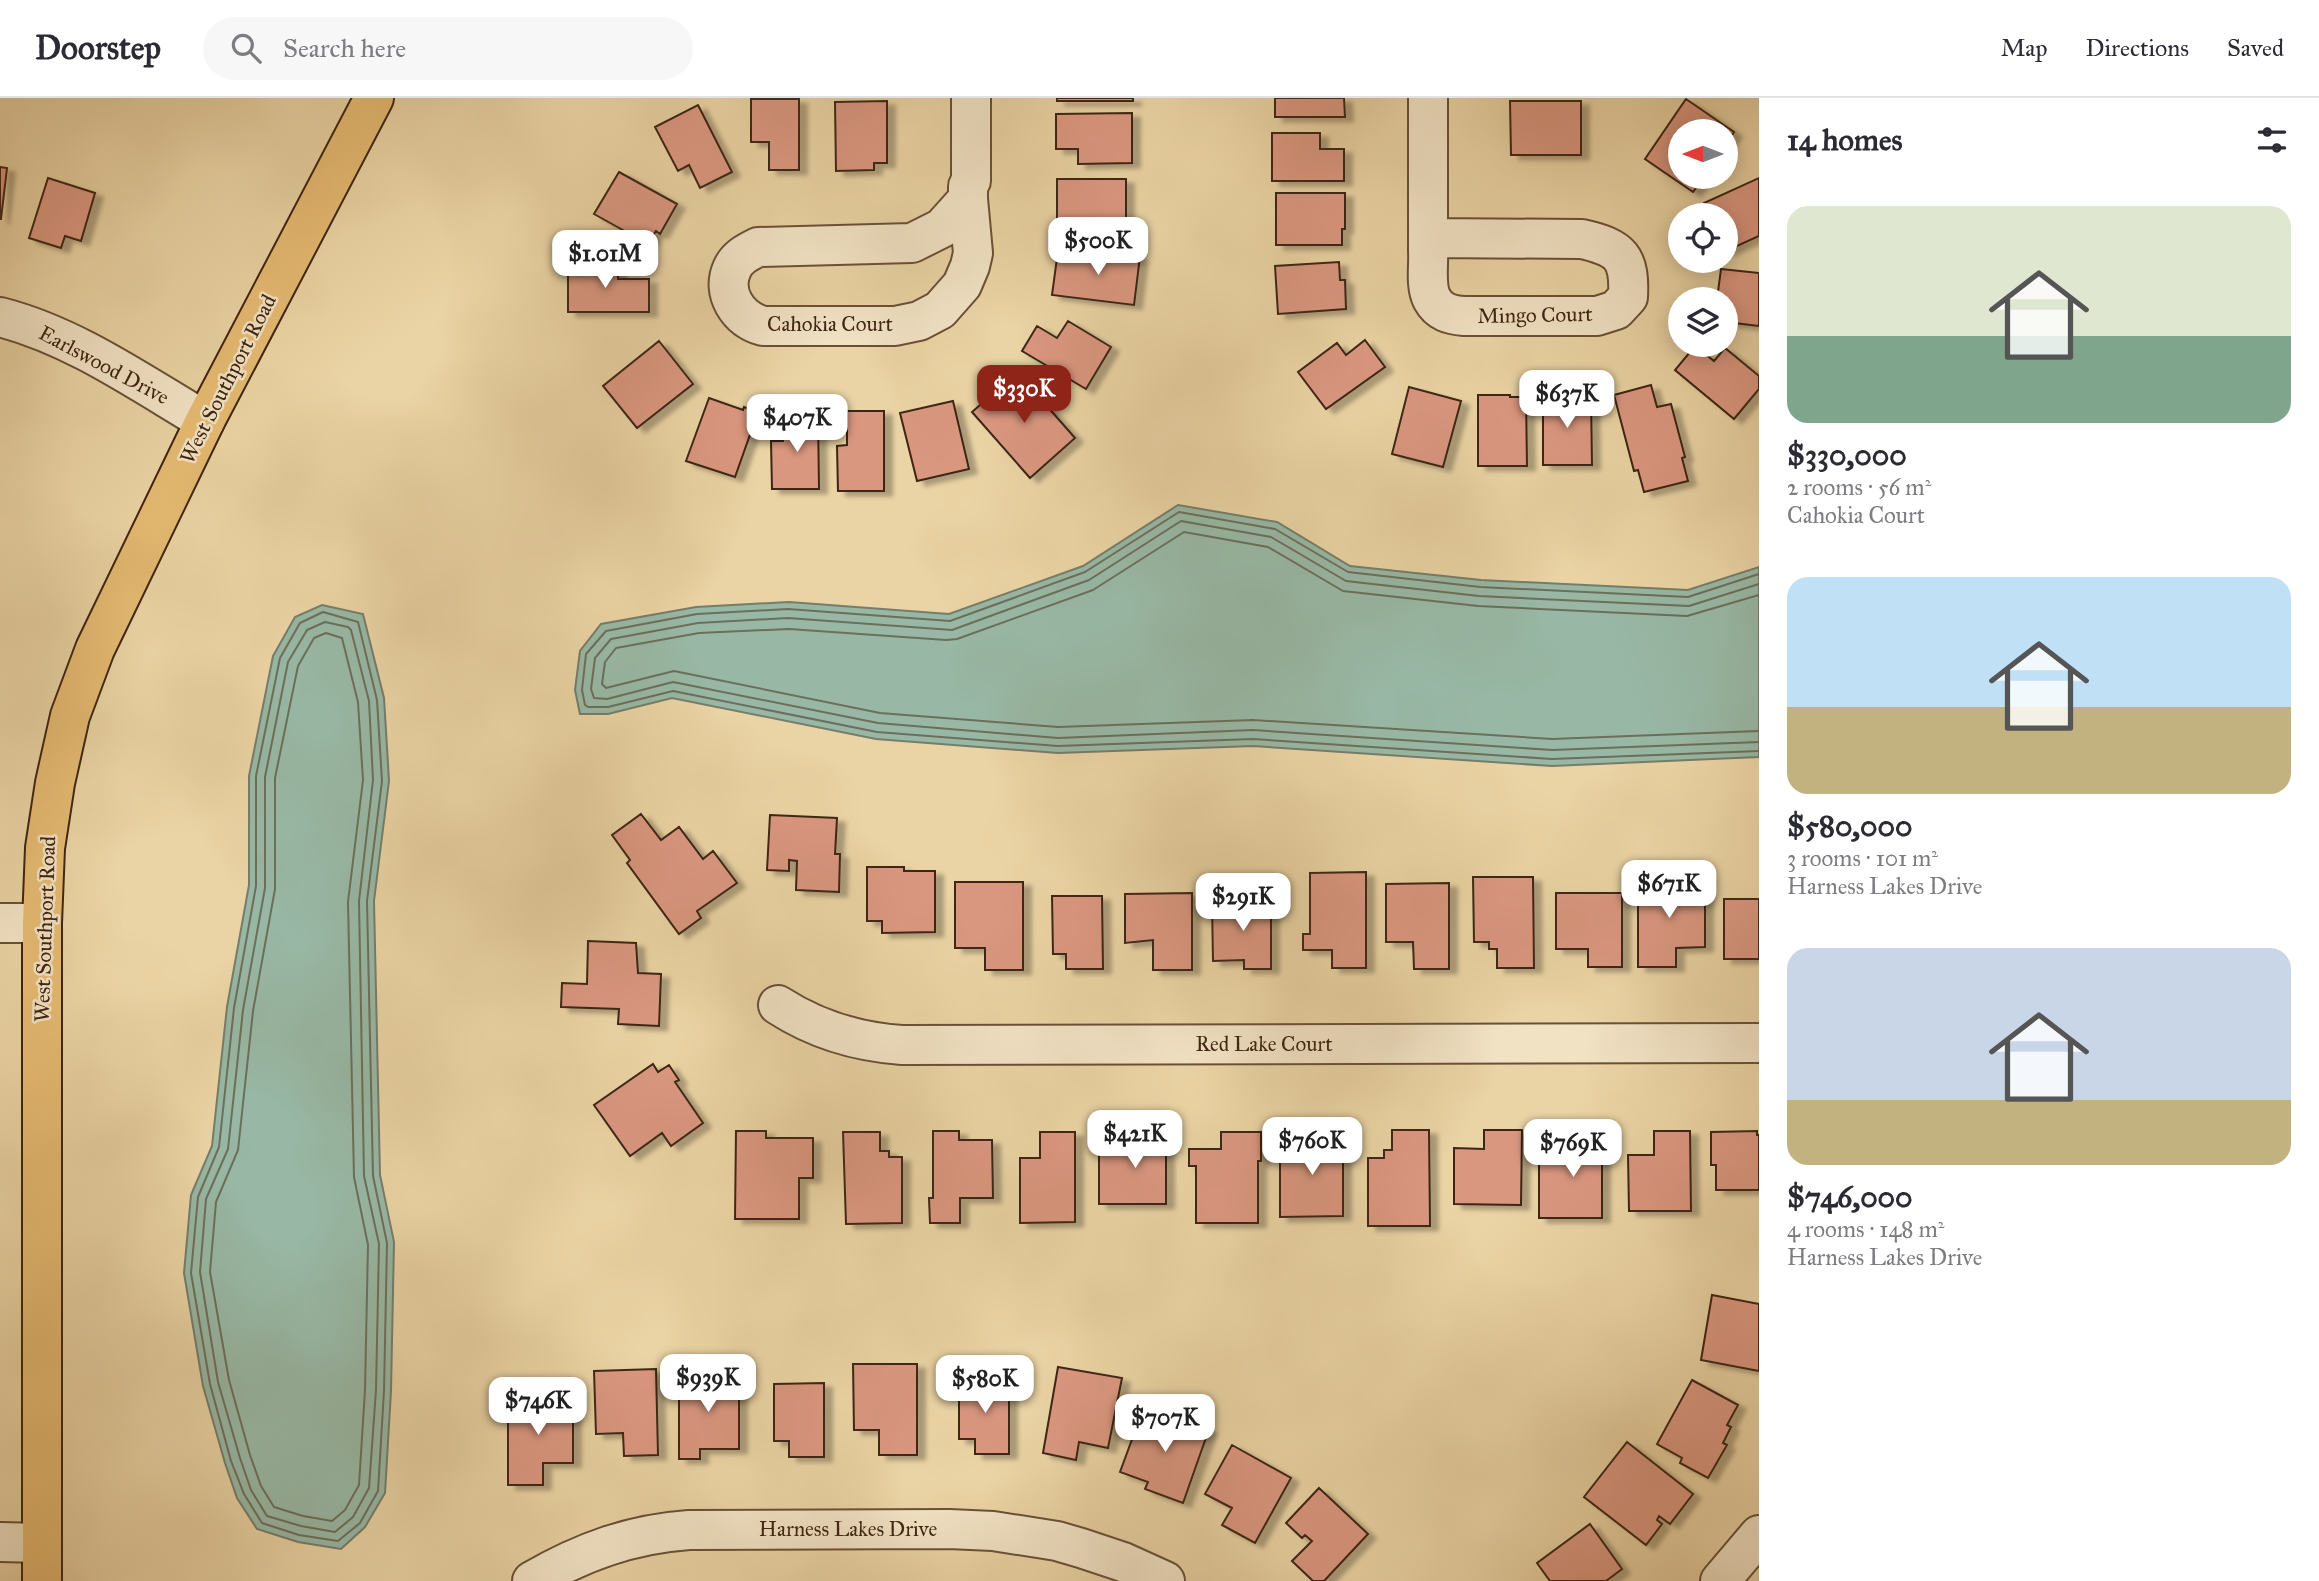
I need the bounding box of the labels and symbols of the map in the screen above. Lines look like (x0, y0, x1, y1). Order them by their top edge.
north arrow (1668, 119, 1738, 189)
pin: $500K (1049, 218, 1147, 277)
pin: $1.01M (548, 230, 662, 290)
street label: West Southport Road (174, 290, 282, 468)
street label: Mingo Court (1477, 301, 1593, 329)
street label: Cahokia Court (767, 311, 893, 337)
street label: Earlswood Drive (34, 320, 174, 410)
pin: $330K (975, 366, 1073, 425)
pin: $637K (1518, 370, 1616, 430)
pin: $407K (748, 394, 846, 454)
street label: West Southport Road (29, 835, 61, 1023)
pin: $671K (1620, 860, 1718, 920)
pin: $291K (1194, 874, 1292, 933)
street label: Red Lake Court (1195, 1031, 1333, 1057)
pin: $421K (1086, 1110, 1184, 1170)
pin: $760K (1263, 1118, 1361, 1177)
pin: $769K (1524, 1119, 1622, 1179)
pin: $939K (659, 1354, 757, 1414)
pin: $580K (936, 1356, 1034, 1415)
pin: $746K (489, 1378, 587, 1437)
pin: $707K (1116, 1394, 1214, 1454)
street label: Harness Lakes Drive (759, 1516, 937, 1542)

